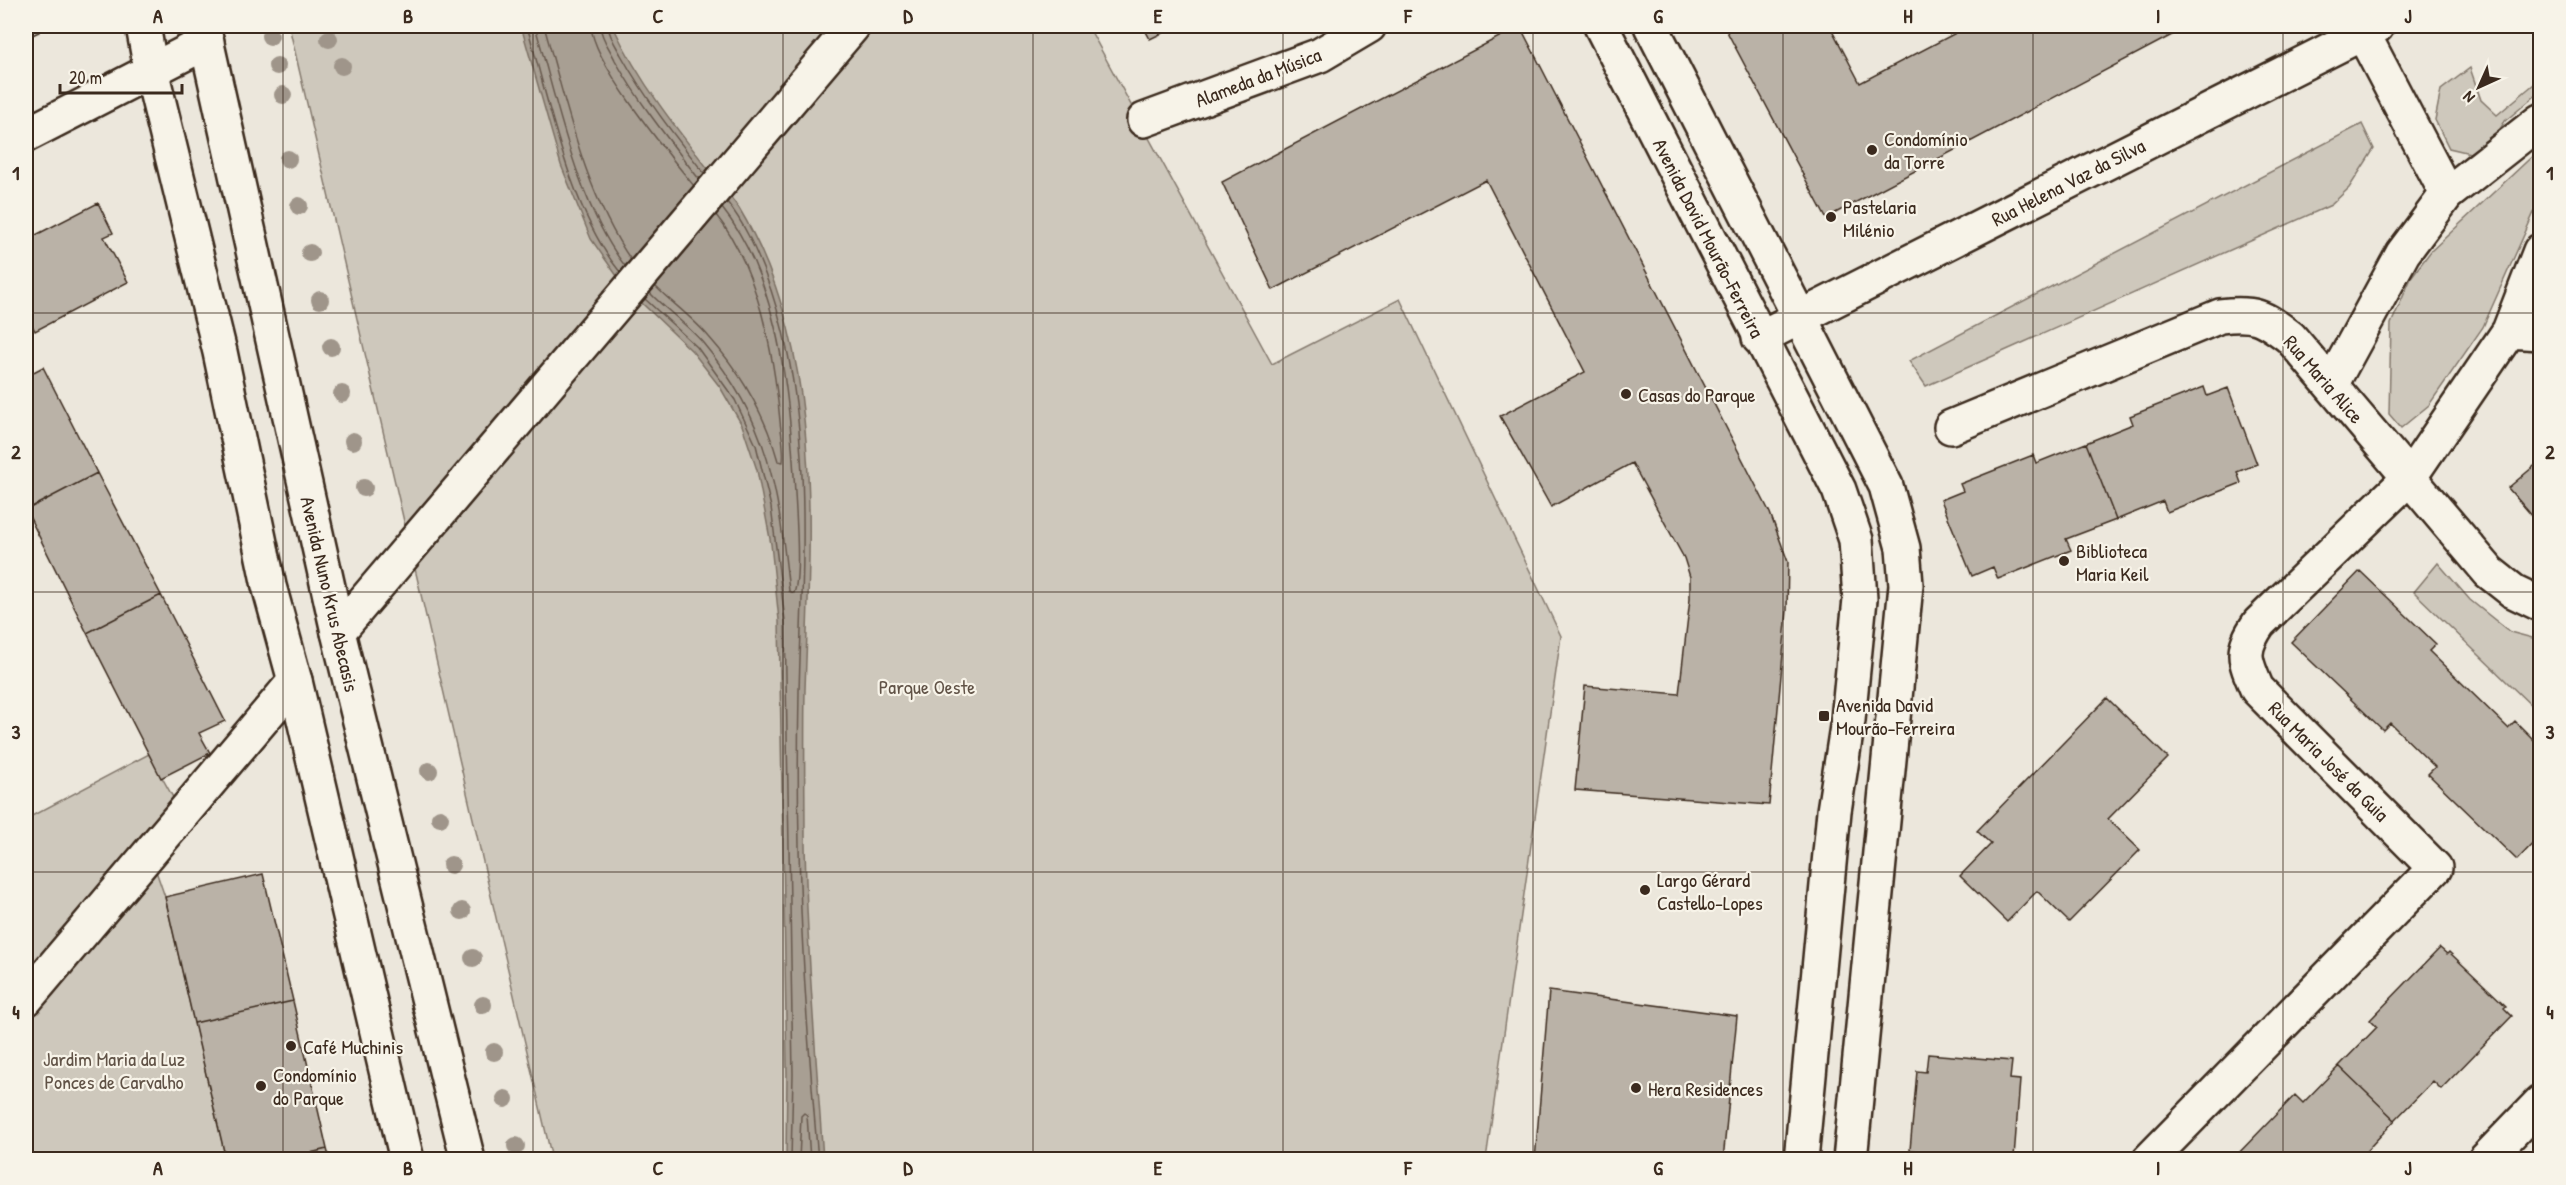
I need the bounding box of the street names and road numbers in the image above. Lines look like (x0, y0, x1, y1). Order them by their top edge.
street label: Alameda da Música (1191, 41, 1325, 113)
street label: Rua Helena Vaz da Silva (1987, 132, 2150, 232)
street label: Avenida David Mourão-Ferreira (1647, 134, 1771, 342)
street label: Rua Maria Alice (2278, 329, 2370, 429)
street label: Avenida Nuno Krus Abecasis (294, 494, 366, 695)
street label: Rua Maria José da Guia (2263, 695, 2395, 827)

